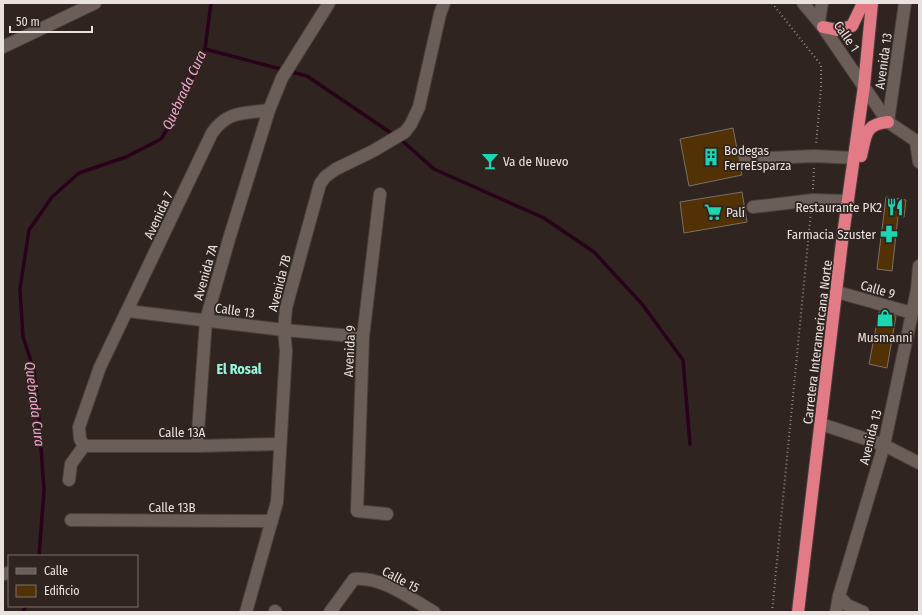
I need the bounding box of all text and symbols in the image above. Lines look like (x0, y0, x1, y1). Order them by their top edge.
scale bar (10, 8, 92, 34)
text: 50 m (16, 15, 40, 29)
street label: Calle 1 (831, 18, 863, 55)
street label: Avenida 13 (872, 32, 895, 90)
water label: Quebrada Cura (159, 48, 210, 133)
place label: Bodegas FerreEsparza (724, 143, 791, 173)
building icon: Bodegas FerreEsparza (701, 147, 721, 167)
bar icon: Va de Nuevo (480, 151, 500, 171)
place label: Va de Nuevo (503, 154, 569, 169)
street label: Avenida 7 (141, 189, 176, 241)
restaurant icon: Restaurante PK2 (885, 197, 905, 217)
place label: Restaurante PK2 (796, 200, 882, 215)
supermarket icon: Palí (703, 202, 723, 222)
place label: Palí (726, 205, 745, 220)
pharmacy icon: Farmacia Szuster (879, 224, 899, 244)
place label: Farmacia Szuster (787, 227, 876, 242)
street label: Avenida 7A (190, 242, 221, 302)
street label: Avenida 7B (265, 253, 294, 313)
street label: Carretera Interamericana Norte (800, 259, 835, 425)
street label: Calle 9 (859, 277, 897, 302)
street label: Calle 13 (214, 300, 256, 321)
shop icon: Musmanni (875, 308, 895, 328)
street label: Avenida 9 (341, 325, 358, 377)
place label: Musmanni (858, 330, 912, 345)
water label: Quebrada Cura (21, 361, 48, 448)
district label: El Rosal (216, 361, 262, 378)
street label: Avenida 13 (856, 408, 885, 466)
street label: Calle 13A (159, 425, 206, 440)
street label: Calle 13B (148, 500, 196, 515)
legend (8, 555, 138, 607)
street label: Calle 15 (380, 563, 422, 595)
text: Calle (44, 564, 68, 578)
text: Edificio (44, 584, 80, 598)

